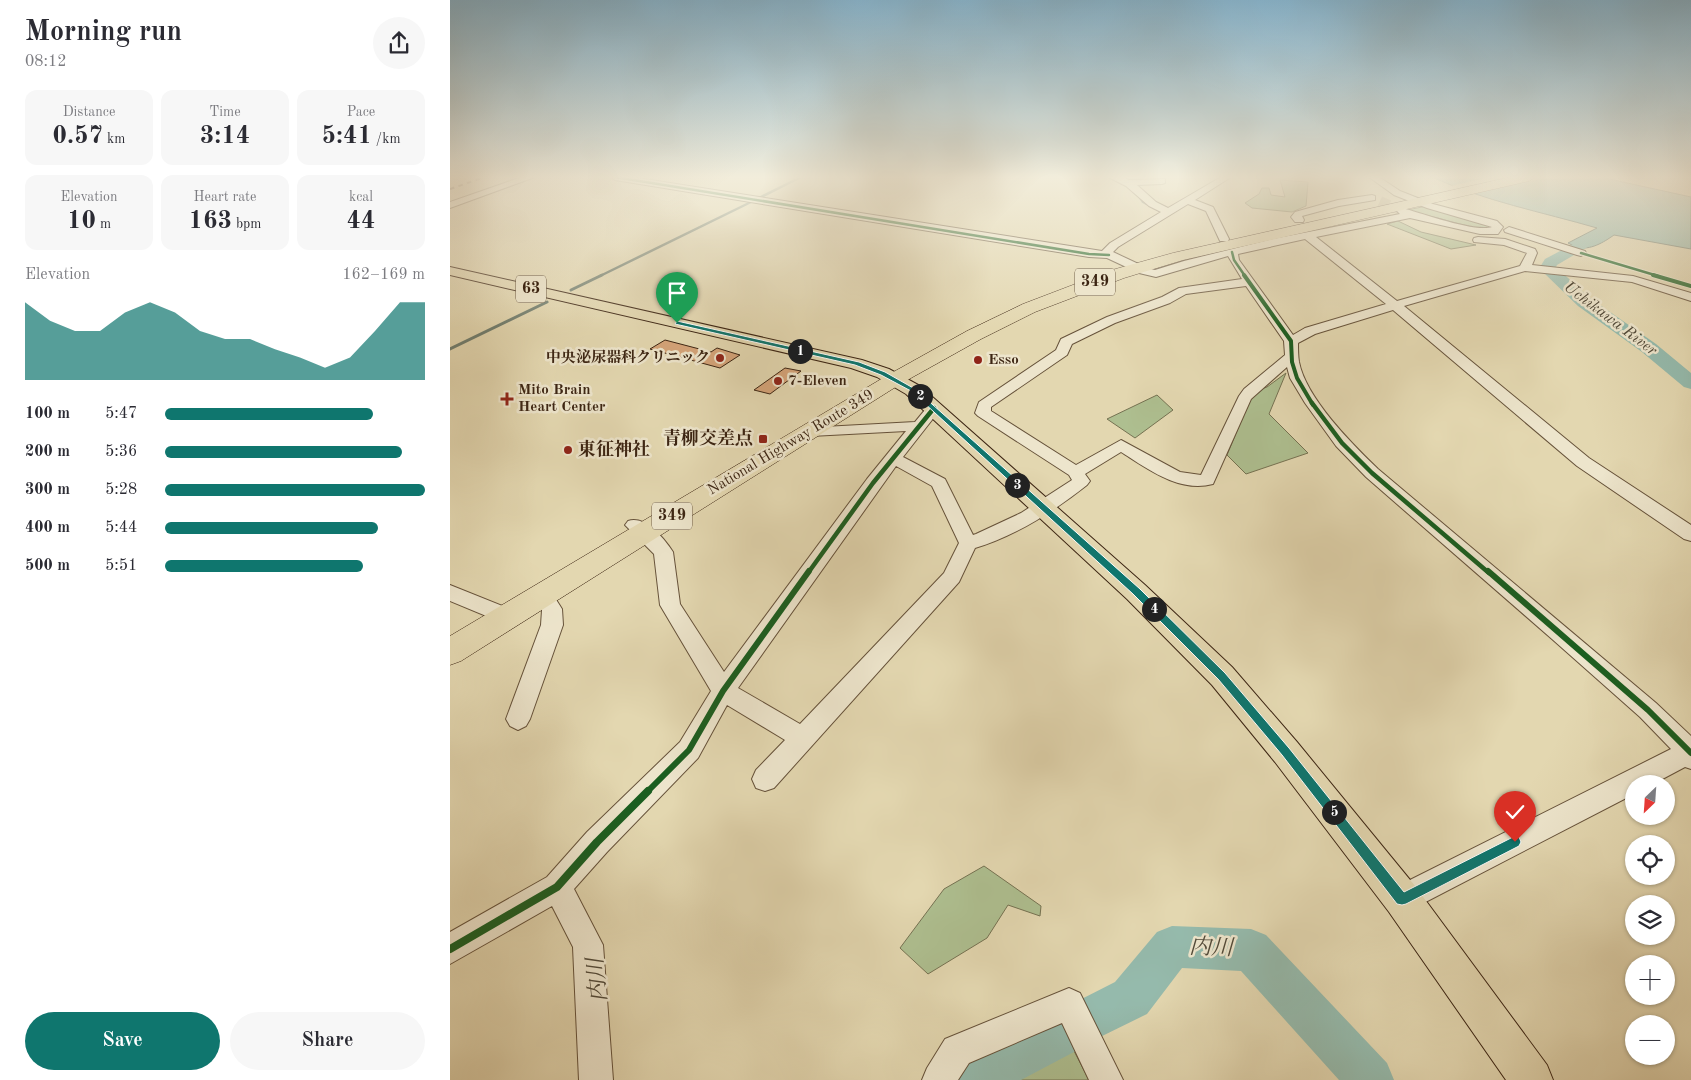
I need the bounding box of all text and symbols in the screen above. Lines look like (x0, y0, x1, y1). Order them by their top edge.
button: share (373, 17, 425, 69)
text: Morning run (25, 19, 182, 47)
text: 08:12 (25, 54, 67, 70)
text: Distance (63, 105, 115, 119)
text: Time (209, 105, 241, 119)
text: Pace (347, 105, 375, 119)
text: 0.57 (53, 124, 103, 149)
text: 3:14 (200, 124, 250, 149)
text: 5:41 (321, 124, 372, 149)
text: km (103, 132, 125, 146)
text: /km (372, 132, 401, 146)
text: Elevation (61, 190, 117, 204)
text: Heart rate (194, 190, 256, 204)
text: kcal (349, 190, 373, 204)
text: 10 (67, 209, 96, 234)
text: 163 (189, 209, 232, 234)
text: 44 (346, 209, 376, 234)
text: m (96, 217, 111, 231)
text: bpm (232, 217, 261, 231)
text: Elevation (25, 267, 90, 283)
text: 162–169 m (342, 267, 425, 283)
road number: 349 (1075, 268, 1115, 296)
pin (656, 272, 698, 323)
road number: 63 (516, 276, 546, 302)
icon: arrive (663, 279, 691, 307)
water label: Uchikawa River (1561, 279, 1660, 360)
pin: 1 (788, 338, 812, 364)
text: 1 (796, 344, 805, 358)
place label: 中央泌尿器科クリニック (546, 348, 710, 366)
marker: 中央泌尿器科クリニック (714, 352, 726, 364)
place label: Esso (988, 353, 1019, 368)
marker: Esso (972, 354, 984, 366)
place label: 7-Eleven (788, 374, 847, 389)
marker: 7-Eleven (772, 375, 784, 387)
place label: Mito Brain Heart Center (518, 383, 606, 415)
pin: 2 (908, 384, 932, 408)
street label: National Highway Route 349 (705, 387, 877, 499)
text: 2 (916, 389, 925, 403)
marker: Mito Brain Heart Center (500, 392, 514, 406)
text: 100 m (25, 406, 70, 422)
text: 5:47 (105, 406, 137, 422)
place label: 青柳交差点 (663, 428, 753, 448)
marker: 青柳交差点 (757, 433, 769, 445)
place label: 東征神社 (578, 439, 650, 459)
text: 200 m (25, 444, 70, 460)
text: 5:36 (105, 444, 137, 460)
marker: 東征神社 (562, 444, 574, 456)
pin: 3 (1004, 472, 1030, 498)
text: 3 (1013, 478, 1022, 492)
text: 300 m (25, 482, 70, 498)
text: 5:28 (105, 482, 137, 498)
road number: 349 (652, 502, 692, 530)
text: 400 m (25, 520, 70, 536)
text: 5:44 (105, 520, 137, 536)
text: 500 m (25, 558, 70, 574)
text: 5:51 (105, 558, 137, 574)
pin: 4 (1142, 596, 1166, 622)
text: 4 (1150, 602, 1159, 616)
north arrow (1625, 775, 1675, 825)
map controls (1625, 775, 1675, 1065)
pin (1494, 791, 1536, 842)
icon: check (1501, 798, 1529, 826)
pin: 5 (1322, 800, 1346, 824)
text: 5 (1330, 805, 1339, 819)
button: locate (1625, 835, 1675, 885)
button: layers (1625, 895, 1675, 945)
water label: 内川 (1189, 934, 1235, 960)
water label: 内川 (583, 955, 611, 1003)
button: + (1625, 955, 1675, 1005)
button: Save (25, 1012, 220, 1070)
button: Share (230, 1012, 425, 1070)
button: − (1625, 1015, 1675, 1065)

